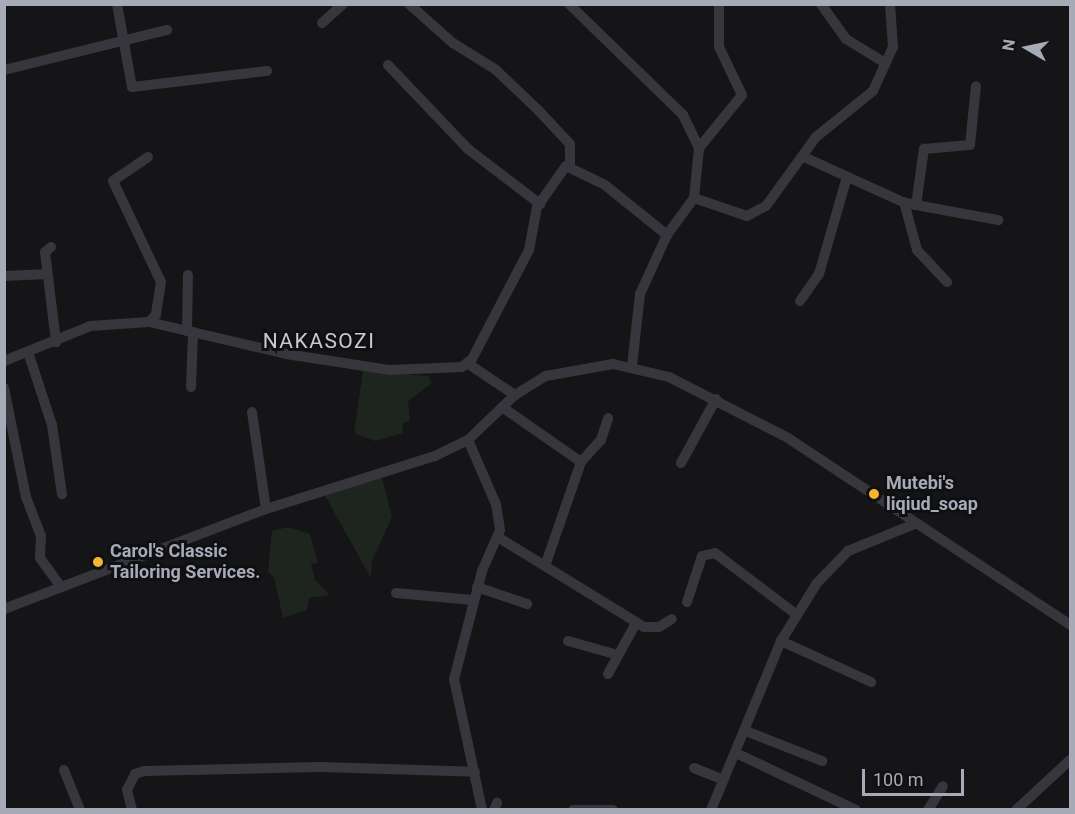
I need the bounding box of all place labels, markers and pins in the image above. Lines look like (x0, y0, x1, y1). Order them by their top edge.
place label: Mutebi's liqiud_soap (886, 473, 978, 516)
marker: Mutebi's liqiud_soap (867, 487, 881, 501)
place label: Carol's Classic Tailoring Services. (110, 541, 260, 584)
marker: Carol's Classic Tailoring Services. (91, 555, 105, 569)

